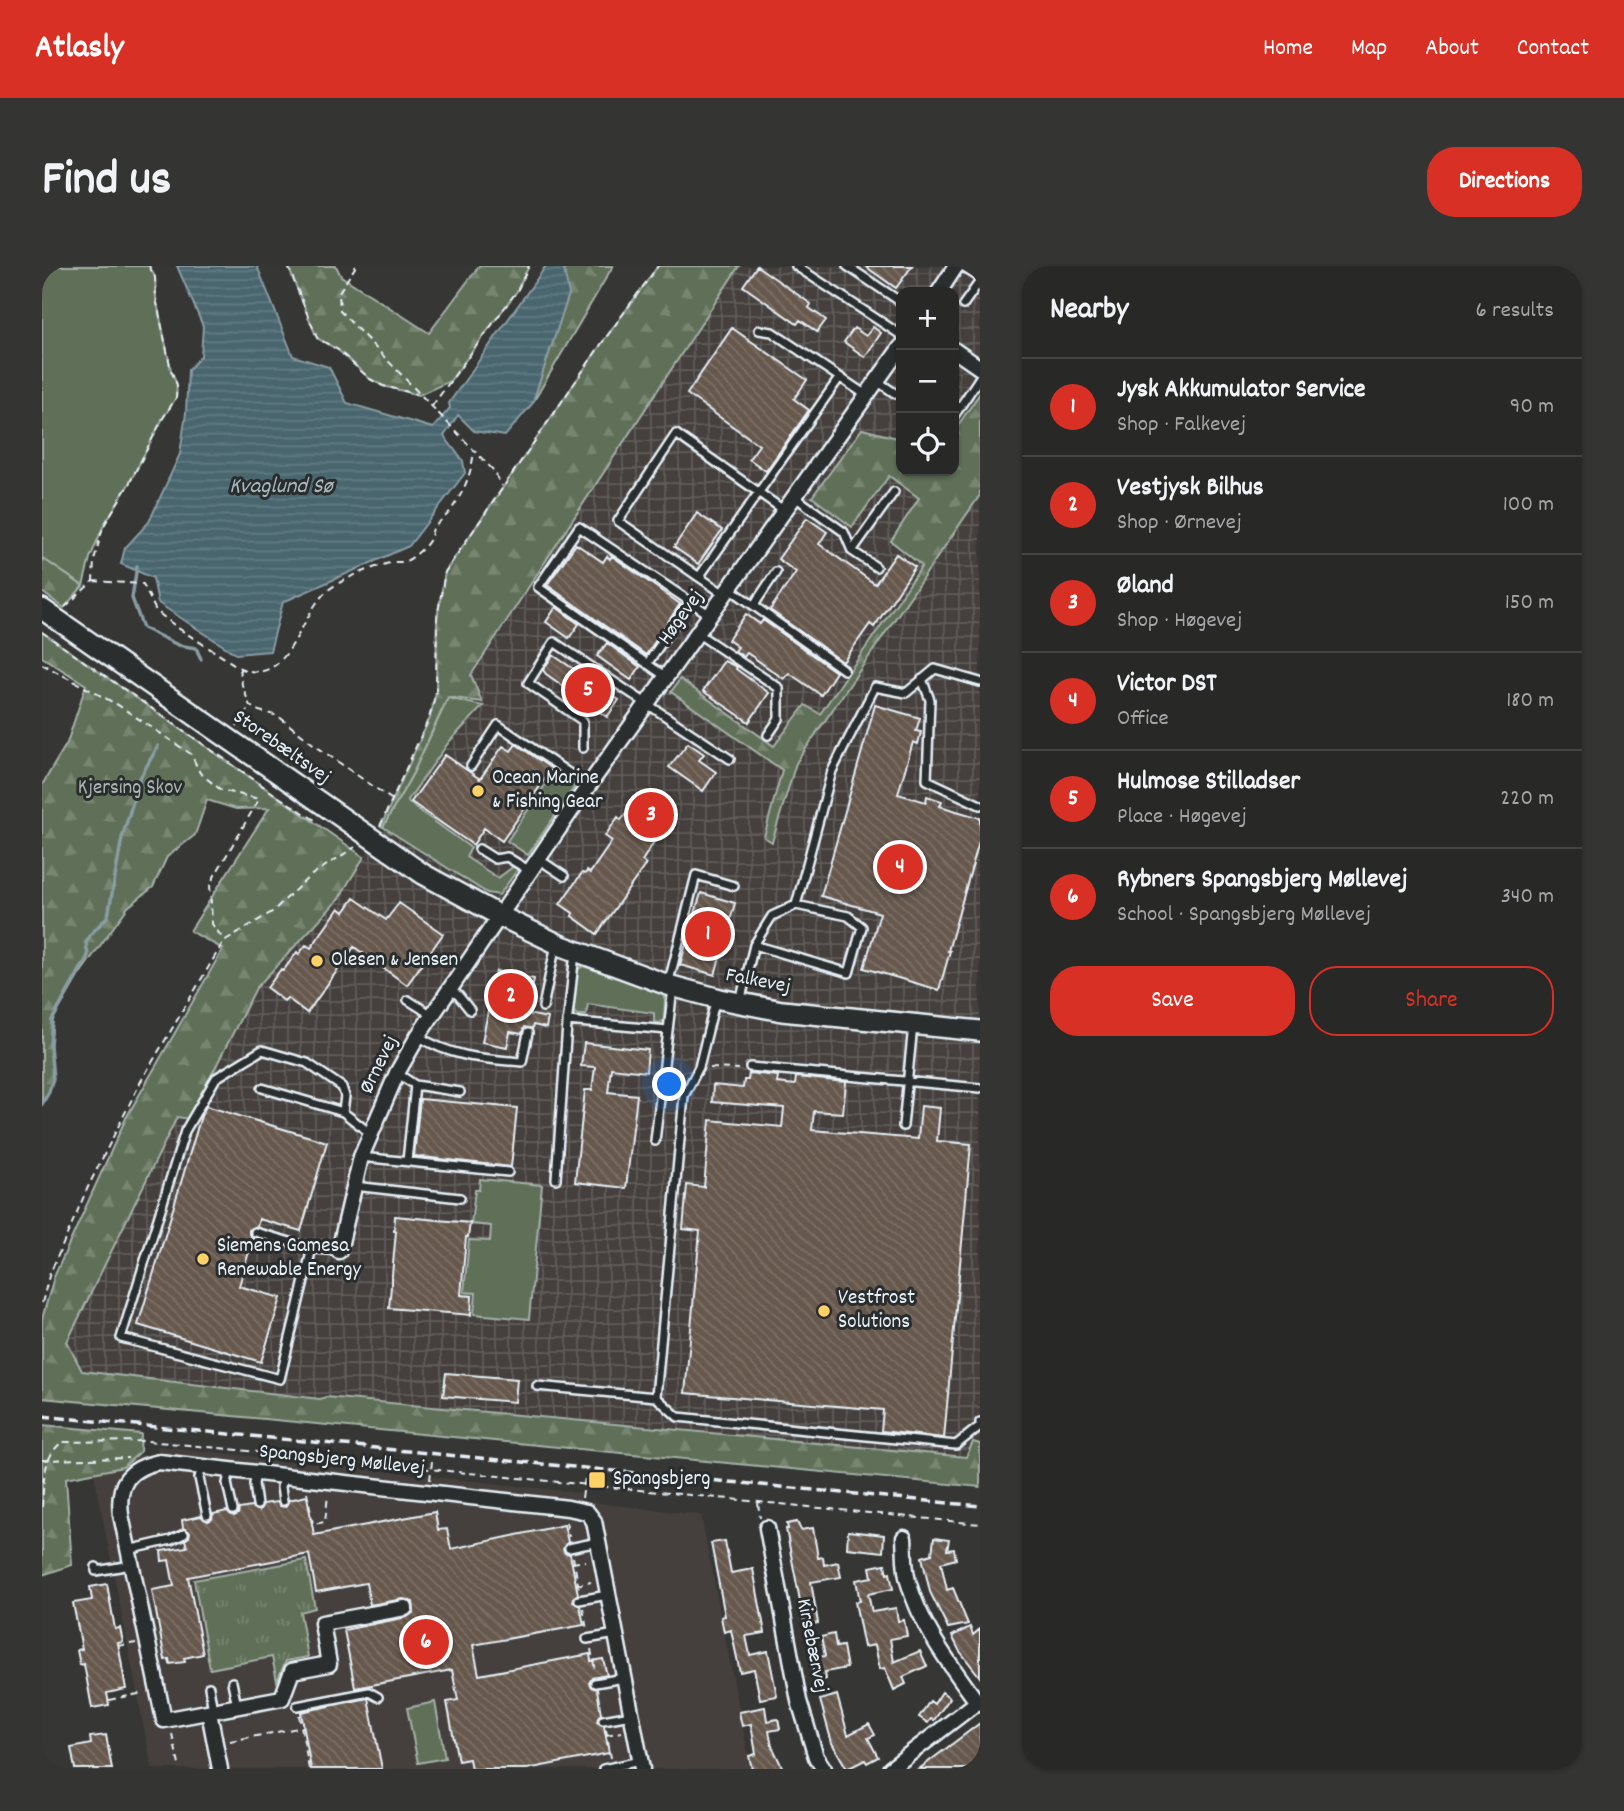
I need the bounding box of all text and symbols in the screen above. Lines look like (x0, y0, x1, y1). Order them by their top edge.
text: Atlasly (35, 26, 124, 73)
text: Home (1263, 32, 1313, 66)
text: Map (1351, 32, 1387, 66)
text: About (1425, 32, 1479, 66)
text: Contact (1517, 32, 1589, 66)
text: Find us (42, 147, 171, 217)
button: Directions (1427, 147, 1582, 217)
map controls (896, 287, 959, 476)
button: + (896, 287, 959, 350)
text: Nearby (1050, 290, 1128, 333)
text: 6 results (1476, 295, 1554, 328)
button: − (896, 350, 959, 413)
text: Jysk Akkumulator Service (1117, 372, 1366, 409)
text: 1 (1070, 391, 1076, 424)
text: 90 m (1510, 391, 1554, 424)
text: Shop · Falkevej (1117, 409, 1246, 442)
button: locate (896, 413, 959, 476)
text: Vestjysk Bilhus (1117, 470, 1264, 507)
water label: Kvaglund Sø (229, 471, 335, 504)
text: 2 (1068, 489, 1078, 522)
text: 100 m (1503, 489, 1554, 522)
text: Shop · Ørnevej (1117, 507, 1242, 540)
text: Øland (1117, 568, 1174, 605)
street label: Høgevej (652, 584, 712, 652)
text: 3 (1068, 587, 1078, 620)
text: 150 m (1505, 587, 1554, 620)
text: Shop · Høgevej (1117, 605, 1242, 638)
pin: 5 (565, 664, 611, 716)
text: Victor DST (1117, 666, 1217, 703)
text: 4 (1068, 685, 1078, 718)
text: 180 m (1506, 685, 1554, 718)
street label: Storebæltsvej (226, 703, 336, 793)
text: Office (1117, 703, 1169, 736)
place label: Ocean Marine & Fishing Gear (492, 764, 603, 818)
text: Hulmose Stilladser (1117, 764, 1300, 801)
park label: Kjersing Skov (78, 774, 183, 804)
marker: Ocean Marine & Fishing Gear (470, 783, 486, 799)
text: 5 (1068, 783, 1078, 816)
text: 220 m (1500, 783, 1554, 816)
pin: 3 (628, 789, 674, 841)
text: Place · Høgevej (1117, 801, 1247, 834)
pin: 4 (877, 841, 923, 893)
text: Rybners Spangsbjerg Møllevej (1117, 862, 1408, 899)
text: 6 (1067, 881, 1079, 914)
text: 340 m (1501, 881, 1554, 914)
text: School · Spangsbjerg Møllevej (1117, 899, 1371, 932)
pin: 1 (685, 908, 731, 960)
place label: Olesen & Jensen (331, 946, 458, 976)
marker: Olesen & Jensen (309, 953, 325, 969)
street label: Falkevej (723, 961, 793, 1003)
button: Save (1050, 966, 1295, 1036)
button: Share (1309, 966, 1554, 1036)
pin: 2 (488, 970, 534, 1022)
street label: Ørnevej (353, 1031, 407, 1099)
your location (652, 1067, 686, 1101)
place label: Siemens Gamesa Renewable Energy (217, 1232, 361, 1286)
marker: Siemens Gamesa Renewable Energy (195, 1251, 211, 1267)
place label: Vestfrost Solutions (838, 1284, 915, 1338)
marker: Vestfrost Solutions (816, 1303, 832, 1319)
street label: Spangsbjerg Møllevej (258, 1437, 426, 1485)
place label: Spangsbjerg (613, 1465, 710, 1495)
marker: Spangsbjerg (587, 1470, 607, 1490)
street label: Kirsebærvej (787, 1596, 835, 1696)
pin: 6 (403, 1616, 449, 1668)

